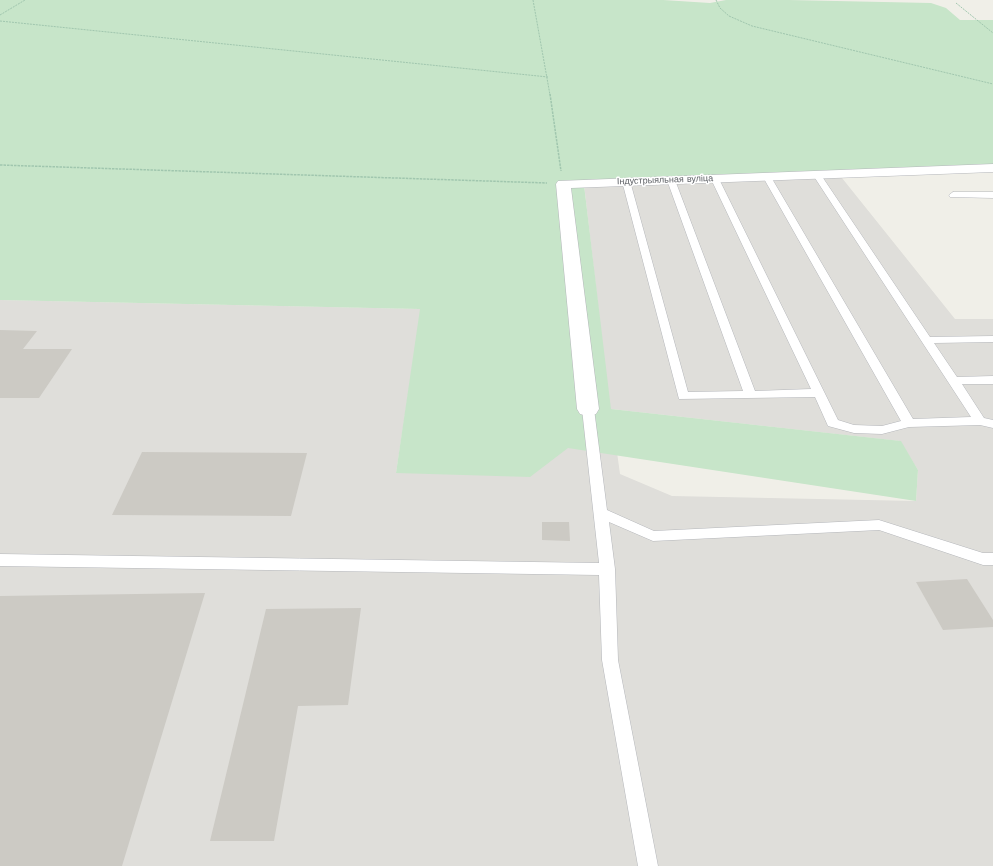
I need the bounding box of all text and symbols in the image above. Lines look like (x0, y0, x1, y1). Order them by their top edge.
street label: Індустрыяльная вуліца (617, 173, 713, 187)

